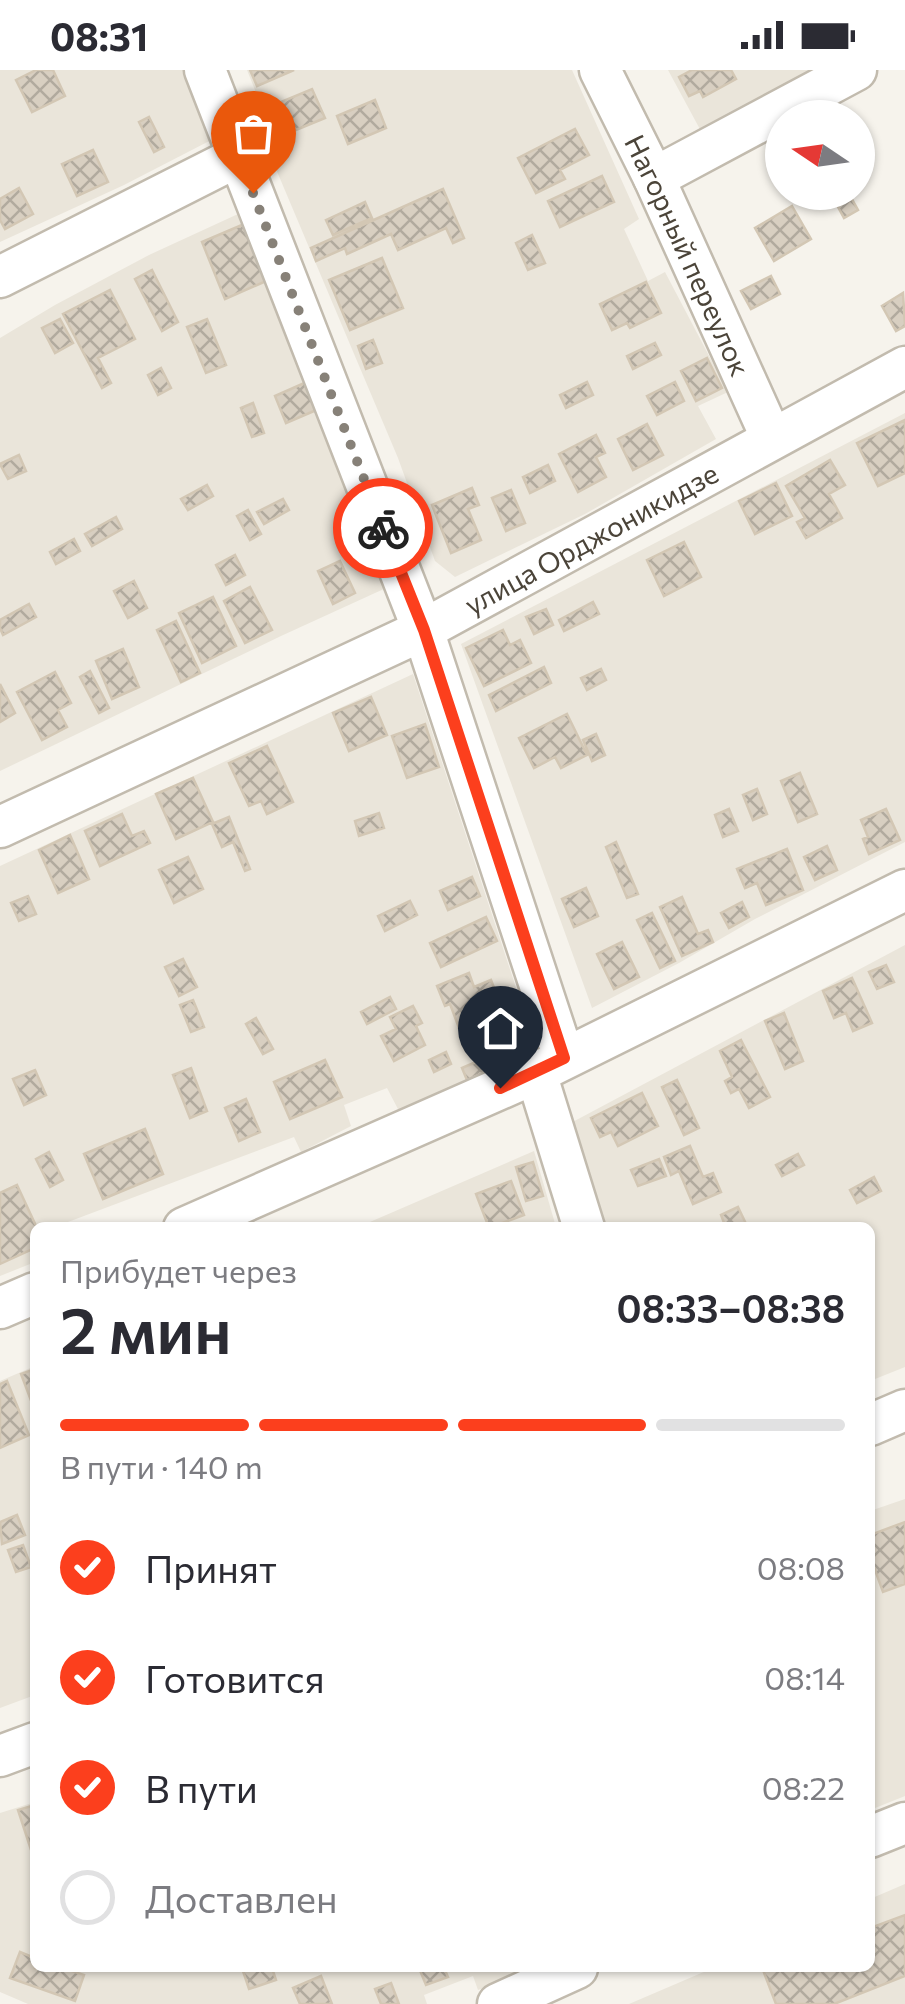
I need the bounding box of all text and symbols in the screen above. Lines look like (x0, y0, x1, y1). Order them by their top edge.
text: 08:31 (50, 12, 148, 59)
pin (211, 91, 296, 194)
north arrow (765, 100, 875, 210)
map controls (765, 100, 875, 210)
icon: bag (226, 106, 281, 161)
street label: Нагорный переулок (618, 129, 758, 381)
street label: улица Орджоникидзе (458, 455, 724, 621)
courier (333, 478, 433, 578)
icon: bike (356, 501, 411, 556)
pin (458, 986, 543, 1089)
icon: home (473, 1001, 528, 1056)
text: Прибудет через (60, 1250, 297, 1290)
text: 08:33–08:38 (617, 1284, 845, 1331)
text: 2 мин (60, 1288, 232, 1367)
text: В пути · 140 m (60, 1446, 263, 1486)
icon: check (60, 1540, 115, 1595)
text: Принят (145, 1544, 277, 1591)
text: 08:08 (757, 1547, 845, 1587)
icon: check (60, 1650, 115, 1705)
text: Готовится (145, 1654, 325, 1701)
text: 08:14 (764, 1657, 845, 1697)
icon: check (60, 1760, 115, 1815)
text: В пути (145, 1764, 258, 1811)
text: 08:22 (762, 1767, 845, 1807)
text: Доставлен (145, 1874, 338, 1921)

